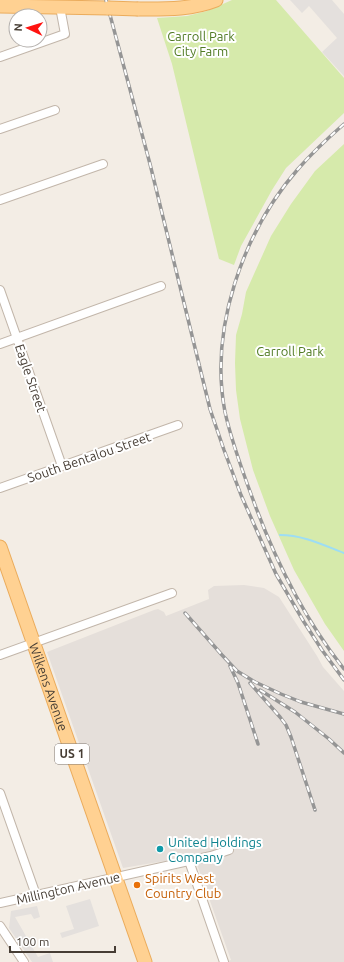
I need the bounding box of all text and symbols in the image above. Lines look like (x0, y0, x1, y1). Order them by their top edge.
north arrow (8, 8, 48, 48)
text: N (12, 23, 24, 32)
park label: Carroll Park City Farm (167, 29, 235, 58)
street label: Eagle Street (13, 342, 49, 414)
park label: Carroll Park (256, 344, 324, 358)
street label: South Bentalou Street (25, 429, 153, 485)
street label: Wilkens Avenue (27, 641, 71, 733)
road number: US 1 (55, 744, 89, 764)
place label: United Holdings Company (168, 835, 262, 864)
marker: United Holdings Company (155, 844, 165, 854)
street label: Millington Avenue (15, 869, 121, 907)
place label: Spirits West Country Club (145, 871, 221, 900)
marker: Spirits West Country Club (132, 880, 142, 890)
scale bar (10, 928, 115, 954)
text: 100 m (16, 935, 49, 948)

